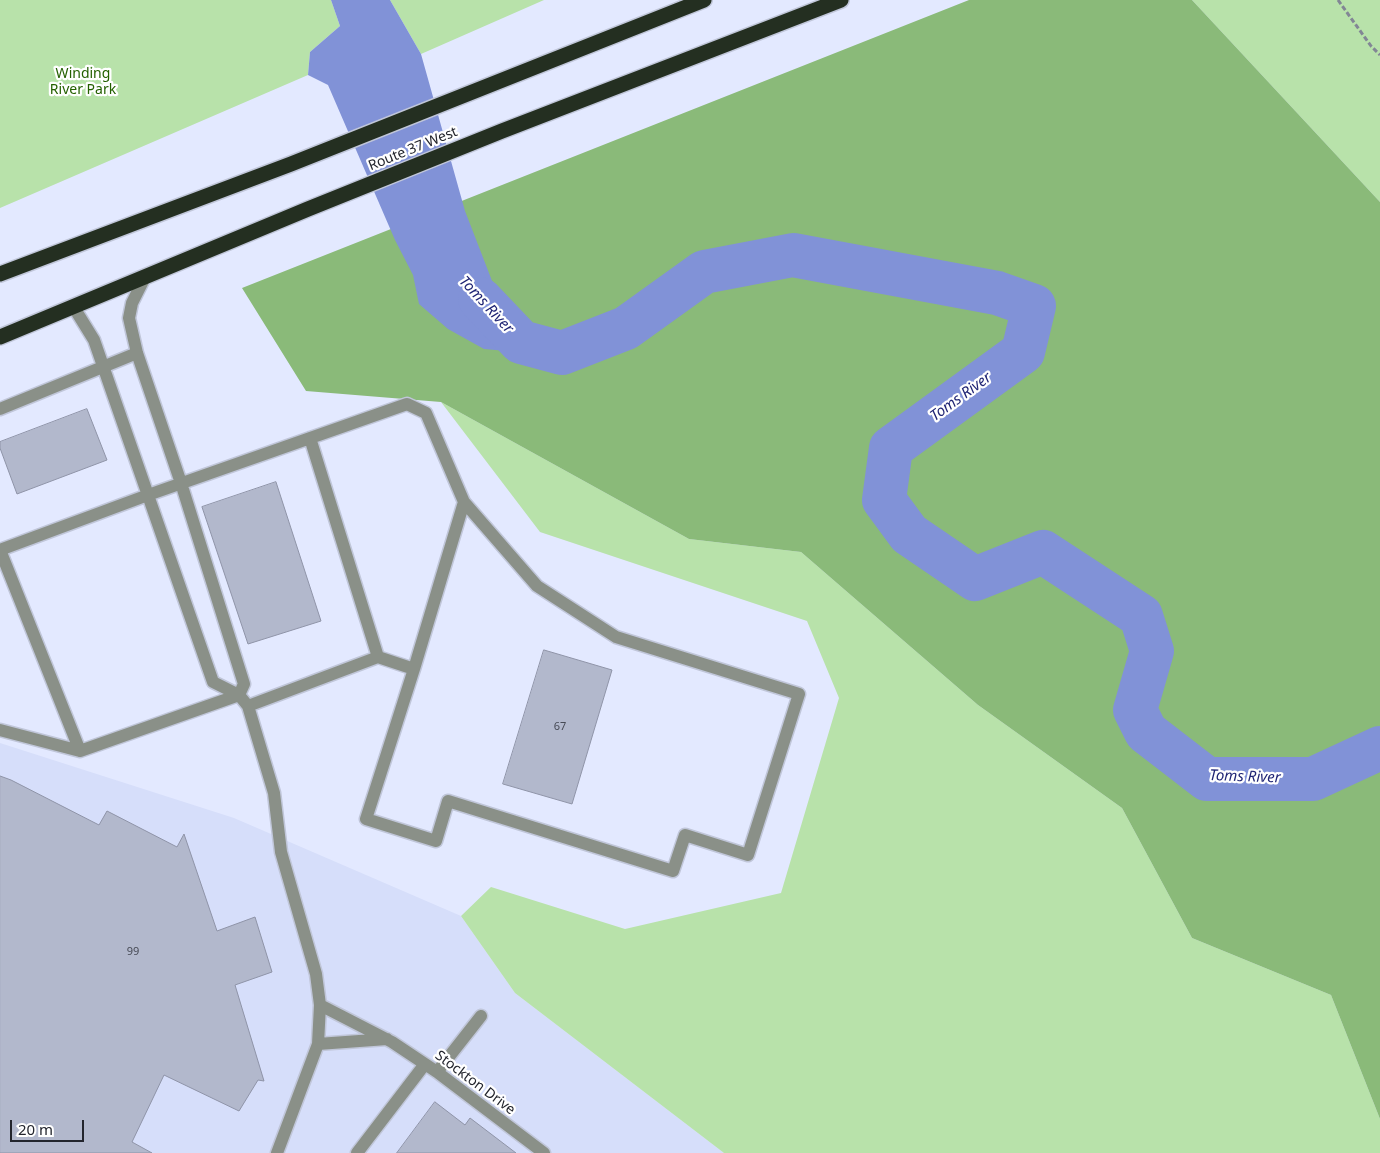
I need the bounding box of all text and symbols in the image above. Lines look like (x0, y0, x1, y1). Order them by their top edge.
park label: Winding River Park (50, 66, 116, 98)
street label: Route 37 West (366, 124, 460, 174)
water label: Toms River (455, 273, 517, 337)
water label: Toms River (927, 369, 995, 425)
house number: 67 (554, 720, 566, 734)
water label: Toms River (1209, 767, 1281, 787)
house number: 99 (127, 945, 139, 959)
street label: Stockton Drive (432, 1047, 518, 1119)
scale bar (12, 1110, 86, 1142)
text: 20 m (18, 1119, 53, 1139)

